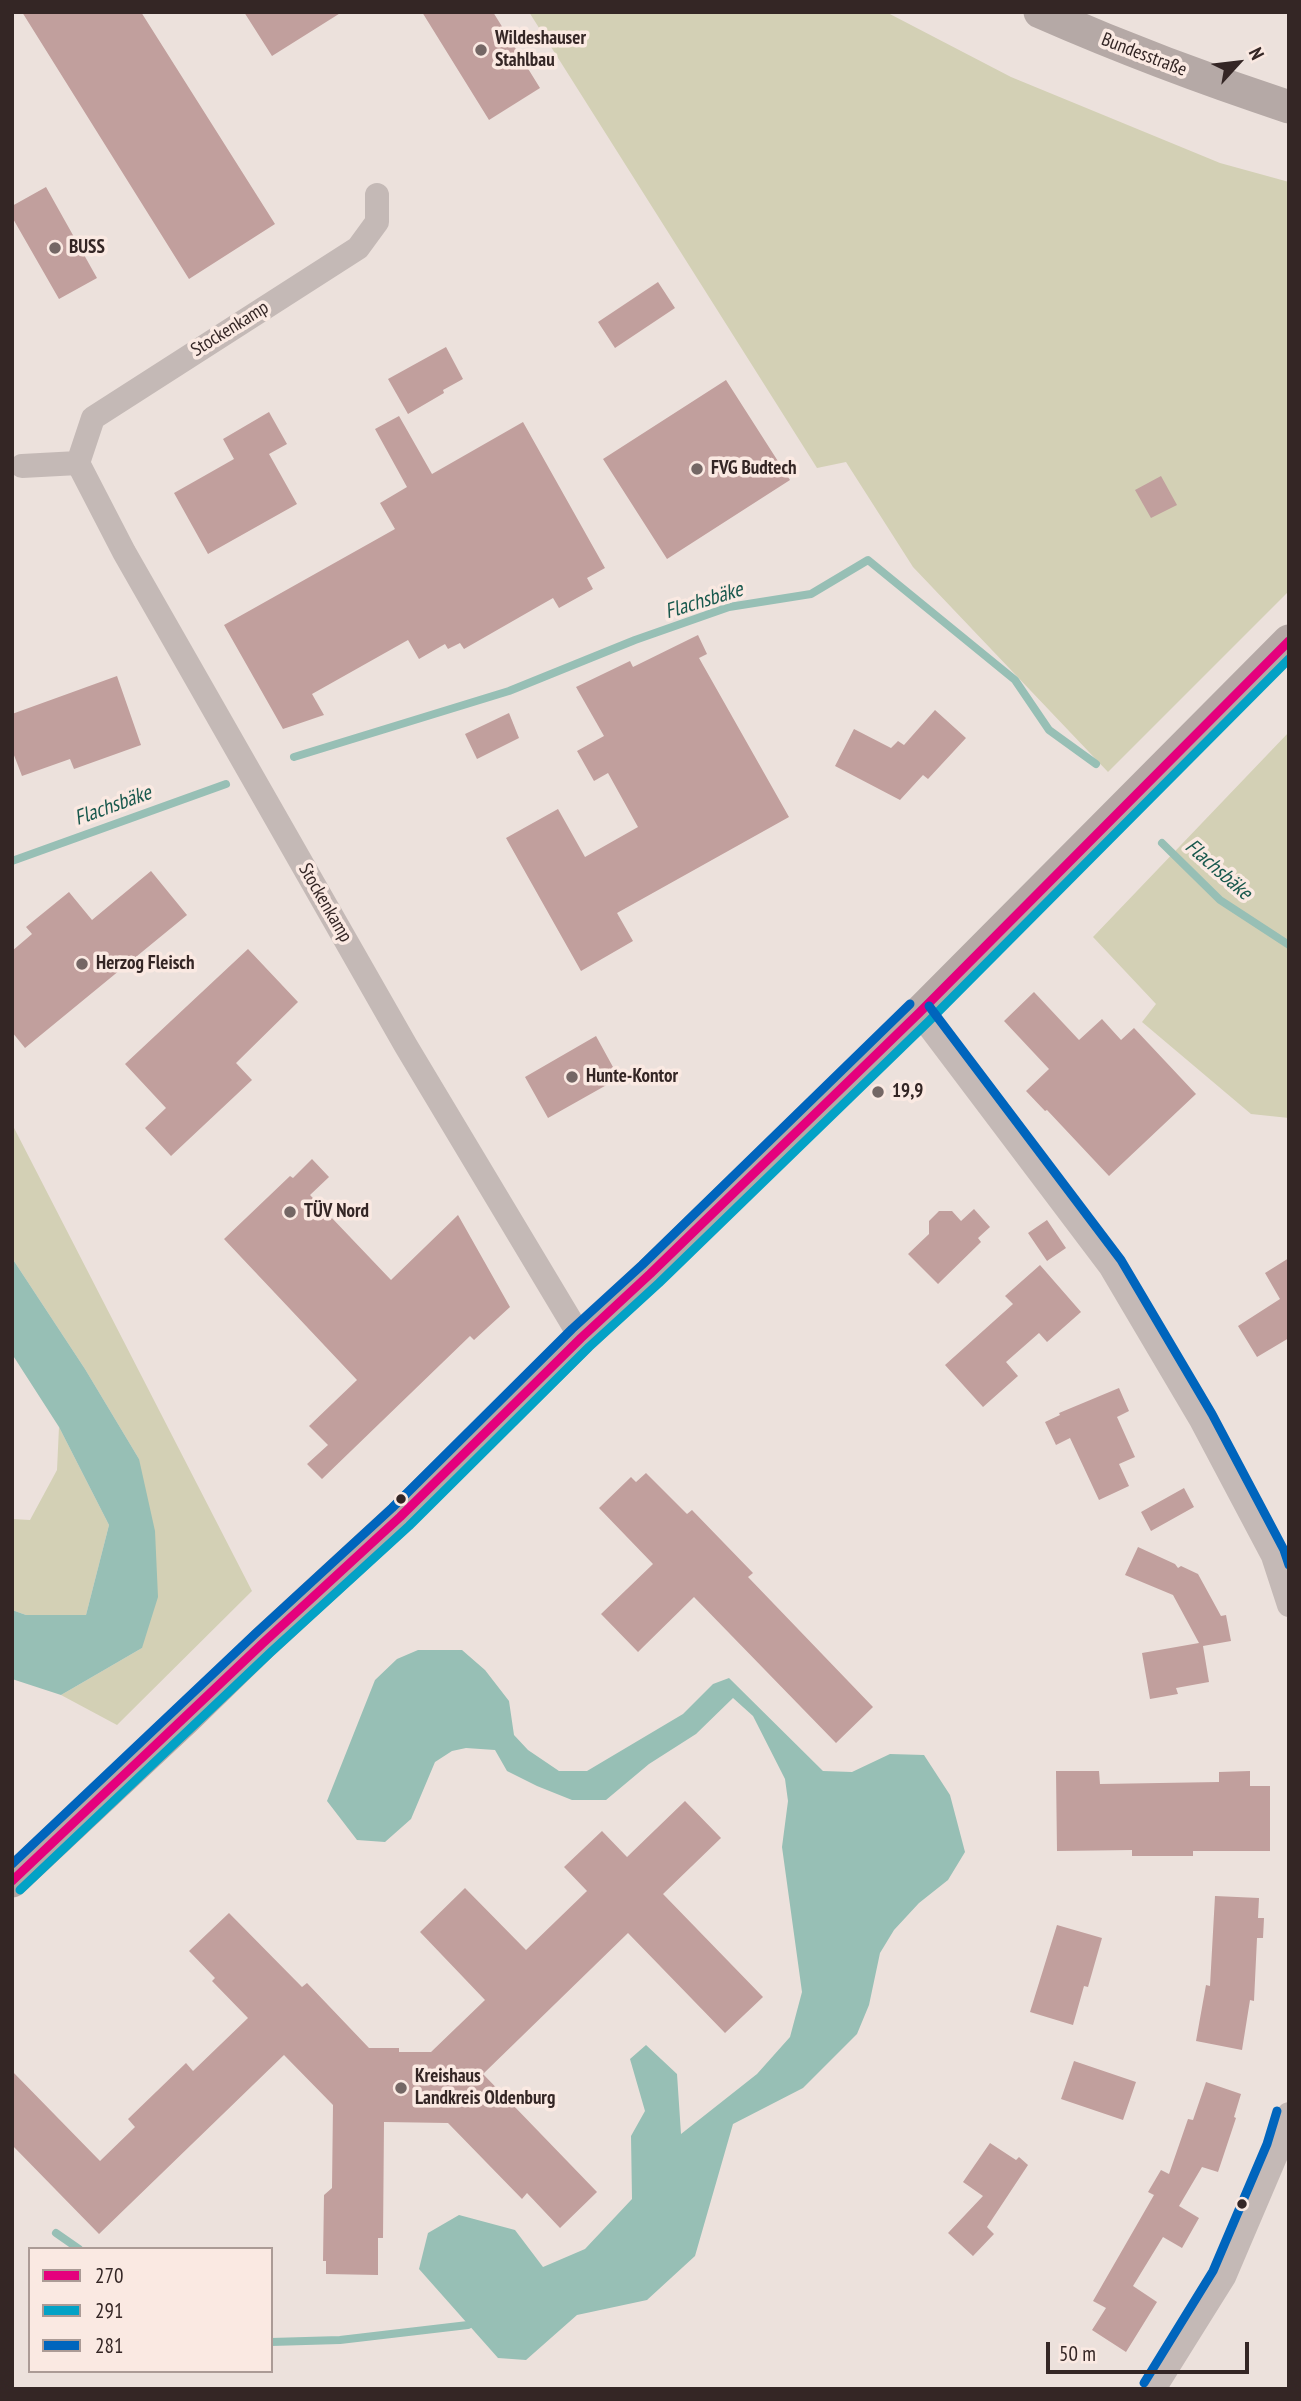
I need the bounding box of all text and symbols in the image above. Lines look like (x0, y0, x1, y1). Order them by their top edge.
place label: Wildeshauser Stahlbau (495, 28, 586, 72)
street label: Bundesstraße (1098, 28, 1190, 82)
north arrow (1203, 28, 1273, 98)
marker: Wildeshauser Stahlbau (473, 42, 489, 58)
text: N (1244, 43, 1270, 63)
place label: BUSS (69, 237, 105, 259)
marker: BUSS (47, 240, 63, 256)
street label: Stockenkamp (187, 296, 273, 362)
place label: FVG Budtech (711, 458, 797, 480)
marker: FVG Budtech (689, 461, 705, 477)
water label: Flachsbäke (662, 577, 746, 625)
water label: Flachsbäke (71, 780, 155, 832)
water label: Flachsbäke (1180, 834, 1256, 906)
street label: Stockenkamp (293, 860, 357, 946)
place label: Herzog Fleisch (96, 953, 195, 975)
marker: Herzog Fleisch (74, 956, 90, 972)
place label: Hunte-Kontor (586, 1066, 678, 1088)
marker: Hunte-Kontor (564, 1069, 580, 1085)
place label: 19,9 (892, 1081, 923, 1103)
marker: 19,9 (870, 1084, 886, 1100)
place label: TÜV Nord (304, 1201, 369, 1223)
marker: TÜV Nord (282, 1204, 298, 1220)
unlabelled marker (394, 1492, 408, 1506)
place label: Kreishaus Landkreis Oldenburg (415, 2066, 555, 2110)
marker: Kreishaus Landkreis Oldenburg (393, 2080, 409, 2096)
unlabelled marker (1235, 2197, 1249, 2211)
legend (28, 2247, 273, 2373)
text: 270 (95, 2262, 123, 2289)
text: 291 (95, 2297, 123, 2324)
scale bar (1049, 2328, 1252, 2372)
text: 281 (95, 2332, 123, 2359)
text: 50 m (1059, 2340, 1096, 2367)

